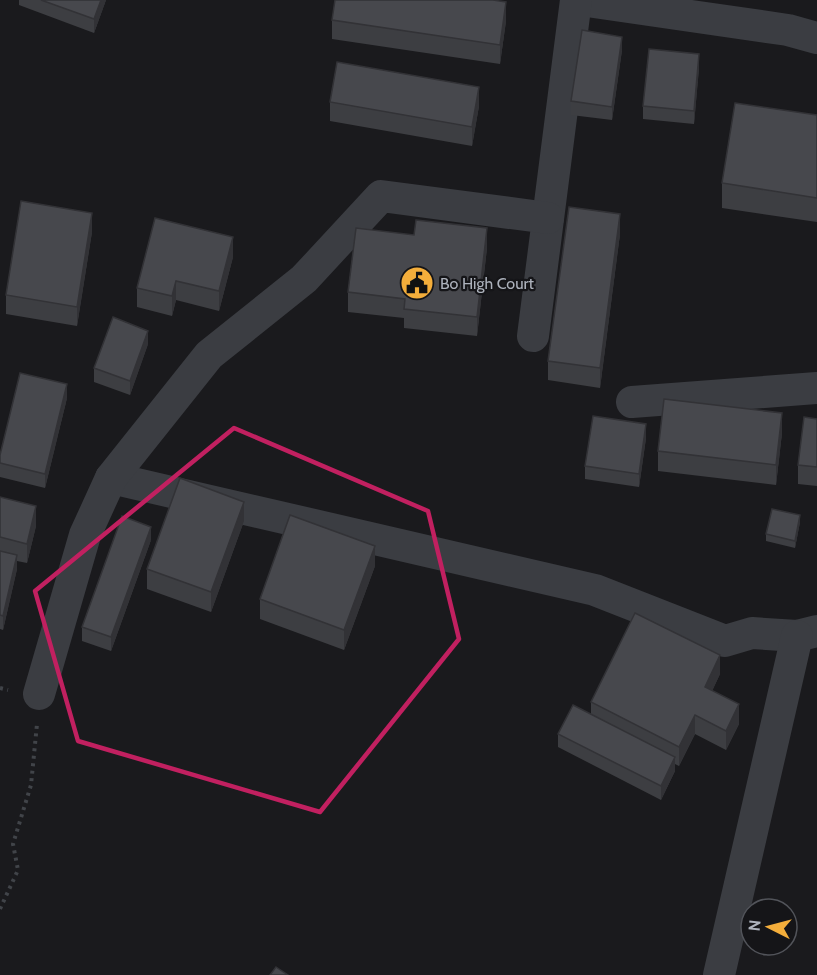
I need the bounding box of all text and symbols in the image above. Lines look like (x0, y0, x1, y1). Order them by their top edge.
public building icon: Bo High Court (399, 265, 435, 301)
place label: Bo High Court (440, 274, 535, 293)
north arrow (739, 897, 799, 957)
text: N (745, 919, 765, 932)

